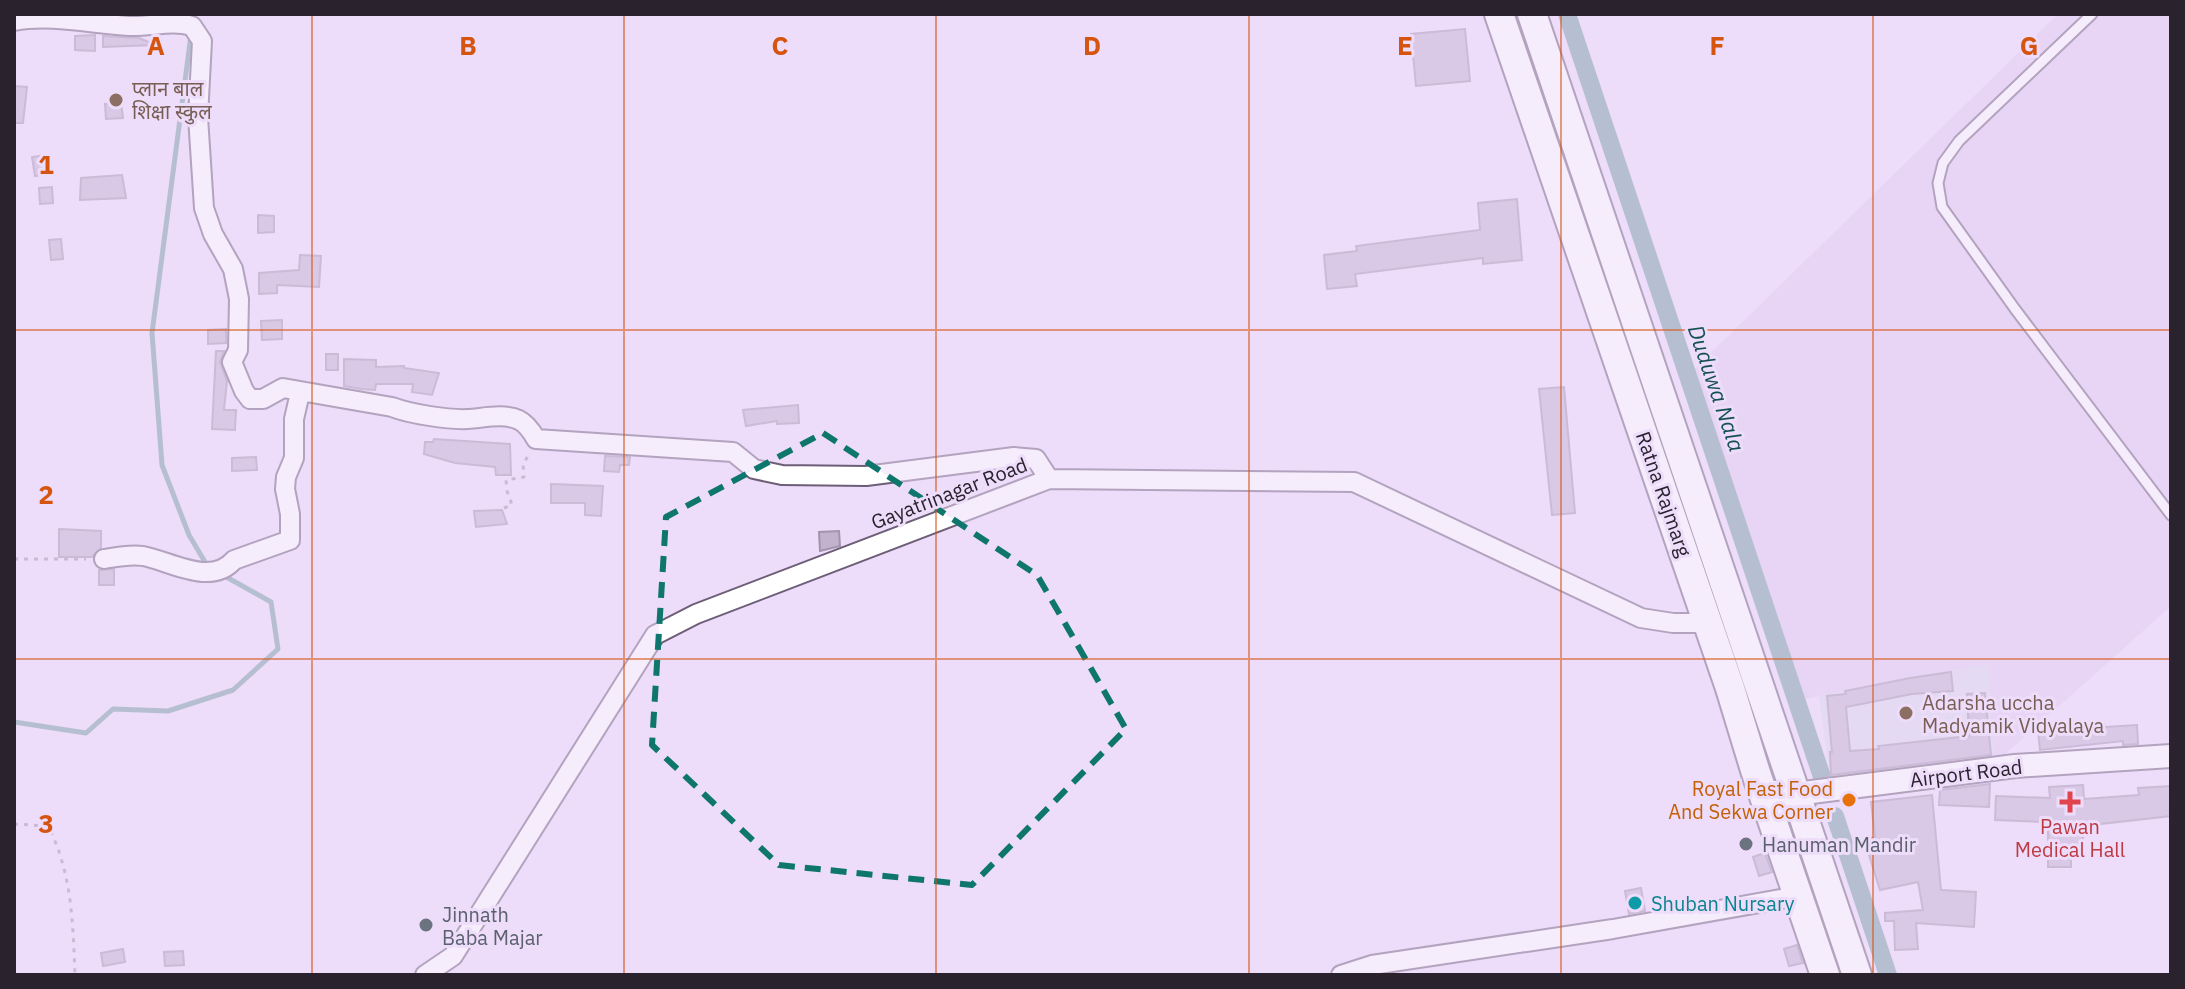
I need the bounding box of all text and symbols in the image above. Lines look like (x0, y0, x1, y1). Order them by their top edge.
text: A (147, 28, 165, 62)
text: B (459, 28, 477, 62)
text: C (772, 28, 789, 62)
text: D (1083, 28, 1101, 62)
text: E (1397, 28, 1413, 62)
text: F (1709, 28, 1725, 62)
text: G (2020, 28, 2038, 62)
place label: प्लान बाल शिक्षा स्कुल (132, 75, 212, 125)
marker: प्लान बाल शिक्षा स्कुल (107, 91, 125, 109)
text: 1 (38, 147, 54, 181)
water label: Duduwa Nala (1682, 321, 1752, 455)
street label: Ratna Rajmarg (1630, 428, 1698, 561)
street label: Gayatrinagar Road (867, 451, 1031, 535)
text: 2 (38, 477, 54, 511)
place label: Adarsha uccha Madyamik Vidyalaya (1922, 689, 2105, 739)
marker: Adarsha uccha Madyamik Vidyalaya (1897, 704, 1915, 722)
street label: Airport Road (1908, 753, 2024, 793)
place label: Royal Fast Food And Sekwa Corner (1668, 775, 1833, 825)
marker: Royal Fast Food And Sekwa Corner (1840, 791, 1858, 809)
marker: Pawan Medical Hall (2061, 793, 2079, 811)
text: 3 (38, 806, 54, 840)
place label: Pawan Medical Hall (2015, 813, 2125, 863)
place label: Hanuman Mandir (1762, 831, 1916, 858)
marker: Hanuman Mandir (1737, 835, 1755, 853)
place label: Shuban Nursary (1651, 890, 1794, 917)
marker: Shuban Nursary (1626, 894, 1644, 912)
place label: Jinnath Baba Majar (442, 901, 543, 951)
marker: Jinnath Baba Majar (417, 916, 435, 934)

